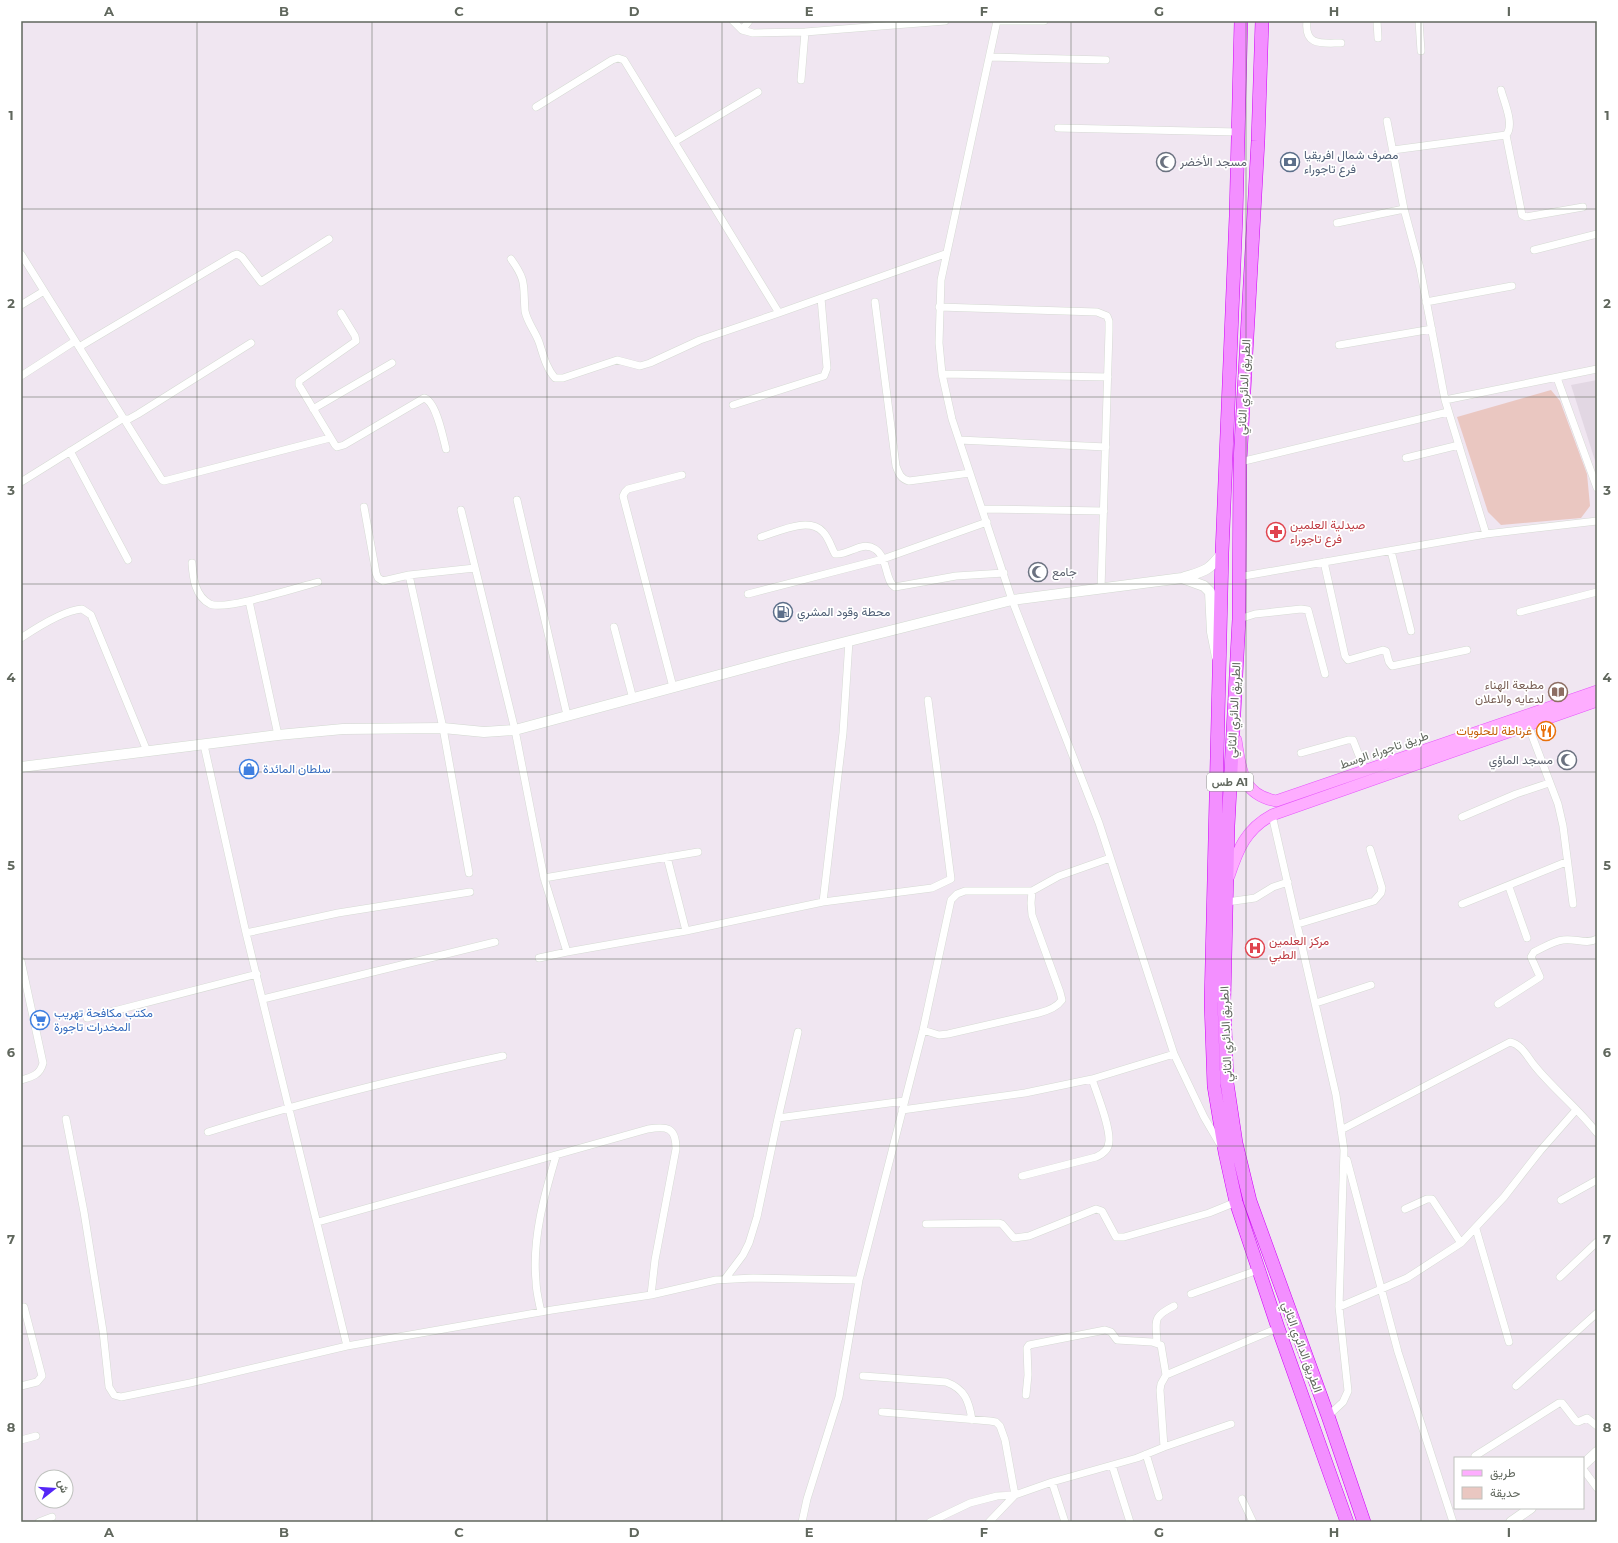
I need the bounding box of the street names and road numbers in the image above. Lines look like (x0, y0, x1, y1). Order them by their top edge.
street label: الطريق الدائري الثاني (1234, 339, 1256, 435)
street label: الطريق الدائري الثاني (1224, 662, 1246, 758)
street label: طريق تاجوراء الوسط (1337, 727, 1431, 773)
road number: طس A1 (1207, 773, 1253, 791)
street label: الطريق الدائري الثاني (1216, 986, 1238, 1082)
street label: الطريق الدائري الثاني (1276, 1299, 1326, 1395)

